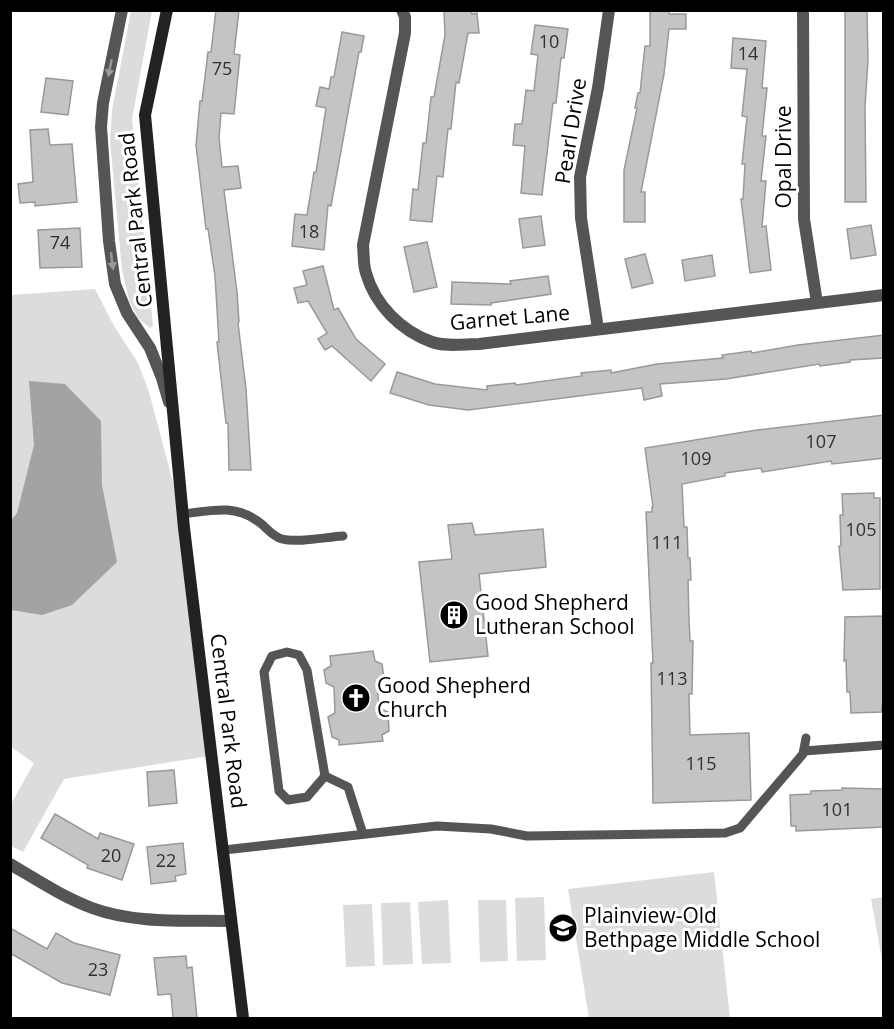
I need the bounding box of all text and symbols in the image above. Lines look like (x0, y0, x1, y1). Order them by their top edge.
house number: 10 (539, 29, 559, 53)
house number: 14 (738, 41, 758, 65)
house number: 75 (212, 56, 232, 80)
one-way arrow (105, 59, 114, 78)
street label: Pearl Drive (548, 76, 592, 186)
street label: Opal Drive (769, 105, 797, 209)
street label: Central Park Road (112, 131, 158, 309)
house number: 18 (299, 219, 319, 243)
house number: 74 (50, 230, 70, 254)
one-way arrow (107, 252, 117, 271)
street label: Garnet Lane (449, 298, 571, 336)
house number: 107 (806, 429, 836, 453)
house number: 109 (681, 446, 711, 470)
house number: 105 (846, 517, 876, 541)
house number: 111 (652, 530, 682, 554)
place label: Good Shepherd Lutheran School (475, 588, 635, 640)
building icon: Good Shepherd Lutheran School (438, 599, 470, 631)
street label: Central Park Road (204, 632, 254, 810)
house number: 113 (657, 666, 687, 690)
place label: Good Shepherd Church (377, 671, 531, 723)
church icon: Good Shepherd Church (340, 682, 372, 714)
house number: 115 (686, 751, 716, 775)
house number: 101 (822, 797, 852, 821)
house number: 20 (101, 843, 121, 867)
house number: 22 (156, 848, 176, 872)
place label: Plainview-Old Bethpage Middle School (584, 901, 820, 953)
school or university icon: Plainview-Old Bethpage Middle School (547, 912, 579, 944)
house number: 23 (88, 957, 108, 981)

